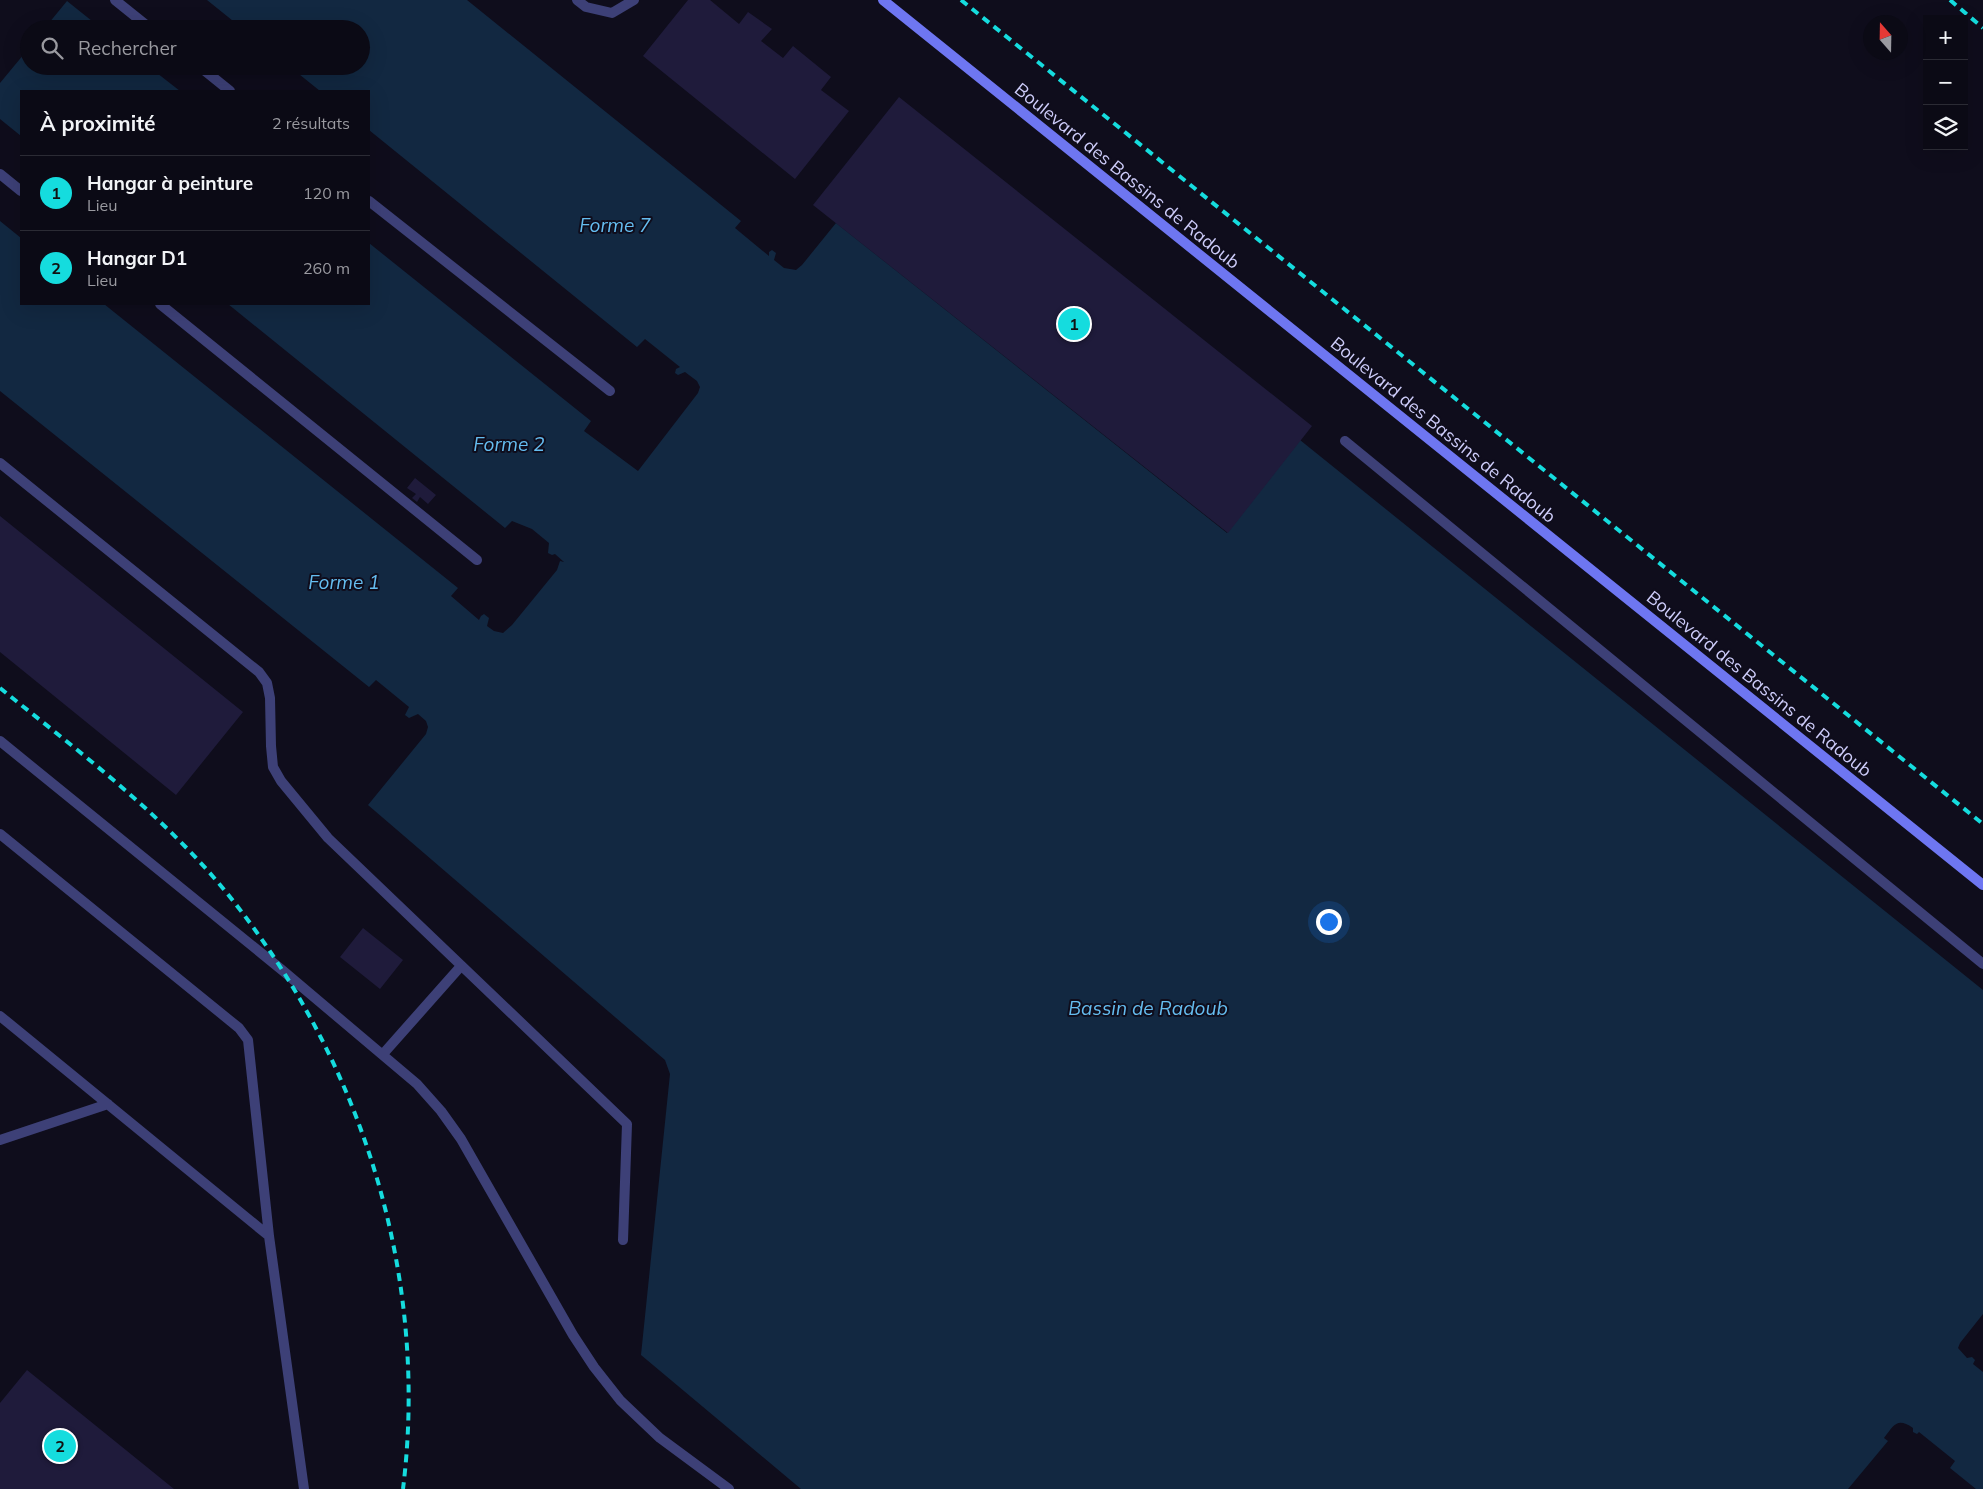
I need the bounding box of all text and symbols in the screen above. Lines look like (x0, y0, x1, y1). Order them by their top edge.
north arrow (1863, 15, 1908, 60)
map controls (1923, 15, 1968, 150)
button: + (1923, 15, 1968, 60)
search box (20, 20, 370, 75)
icon: search (38, 34, 66, 62)
text: Rechercher (78, 36, 177, 60)
button: − (1923, 60, 1968, 105)
street label: Boulevard des Bassins de Radoub (1010, 78, 1245, 274)
button: layers (1923, 105, 1968, 150)
text: À proximité (40, 110, 156, 136)
text: 2 résultats (272, 113, 350, 133)
text: Hangar à peinture (87, 171, 253, 195)
text: 1 (51, 183, 61, 203)
text: 120 m (303, 183, 350, 203)
text: Lieu (87, 195, 117, 215)
water label: Forme 7 (579, 213, 651, 237)
text: Hangar D1 (87, 246, 187, 270)
text: 2 (51, 258, 61, 278)
text: 260 m (303, 258, 350, 278)
text: Lieu (87, 270, 117, 290)
pin: 1 (1058, 305, 1090, 343)
street label: Boulevard des Bassins de Radoub (1326, 332, 1561, 528)
water label: Forme 2 (473, 432, 545, 456)
water label: Forme 1 (308, 570, 380, 594)
street label: Boulevard des Bassins de Radoub (1642, 586, 1877, 782)
your location (1316, 909, 1342, 935)
water label: Bassin de Radoub (1068, 996, 1228, 1020)
pin: 2 (44, 1427, 76, 1465)

